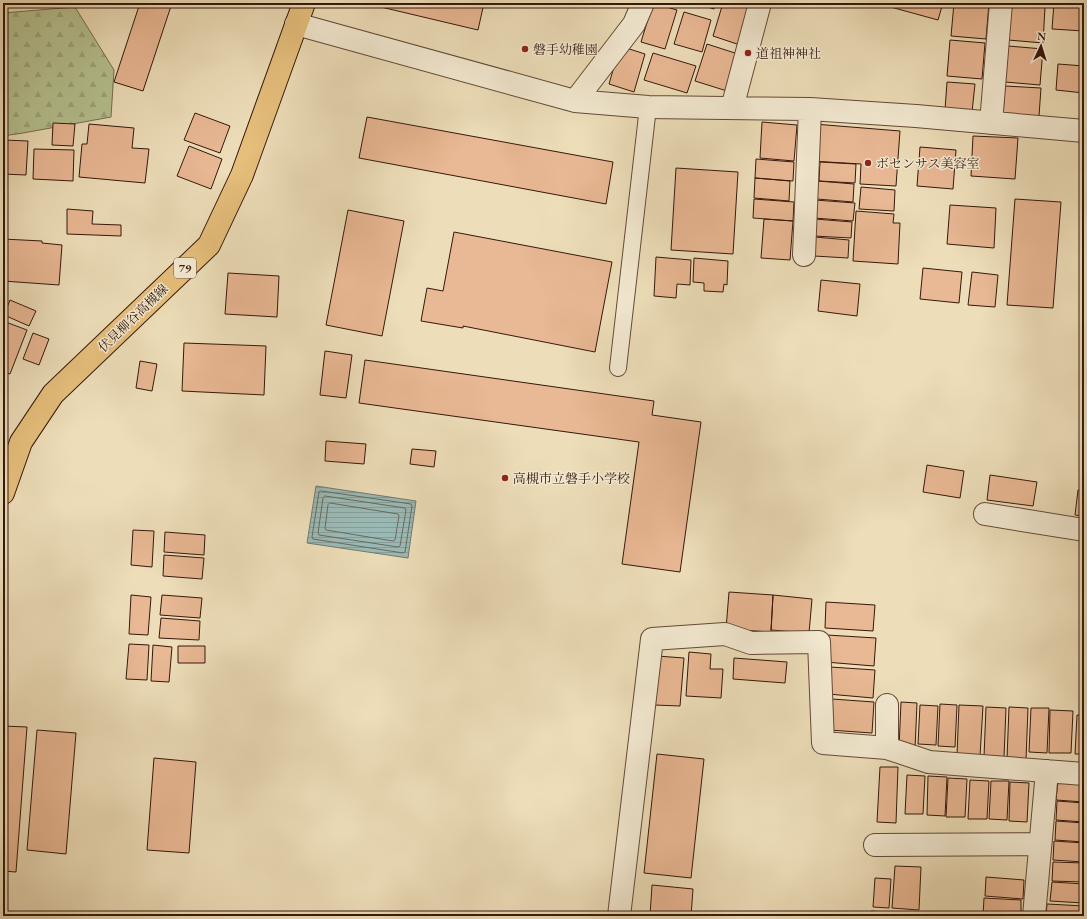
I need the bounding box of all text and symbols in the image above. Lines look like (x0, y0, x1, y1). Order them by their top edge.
north arrow (1021, 26, 1061, 66)
text: N (1037, 29, 1047, 43)
place label: 磐手幼稚園 (533, 41, 598, 58)
marker: 磐手幼稚園 (520, 44, 530, 54)
place label: 道祖神神社 (756, 45, 821, 62)
marker: 道祖神神社 (743, 48, 753, 58)
place label: ボセンサス美容室 (876, 155, 979, 172)
marker: ボセンサス美容室 (863, 158, 873, 168)
road number: 79 (174, 258, 196, 278)
street label: 伏見柳谷高槻線 (94, 280, 172, 356)
place label: 高槻市立磐手小学校 (513, 470, 630, 487)
marker: 高槻市立磐手小学校 (500, 473, 510, 483)

